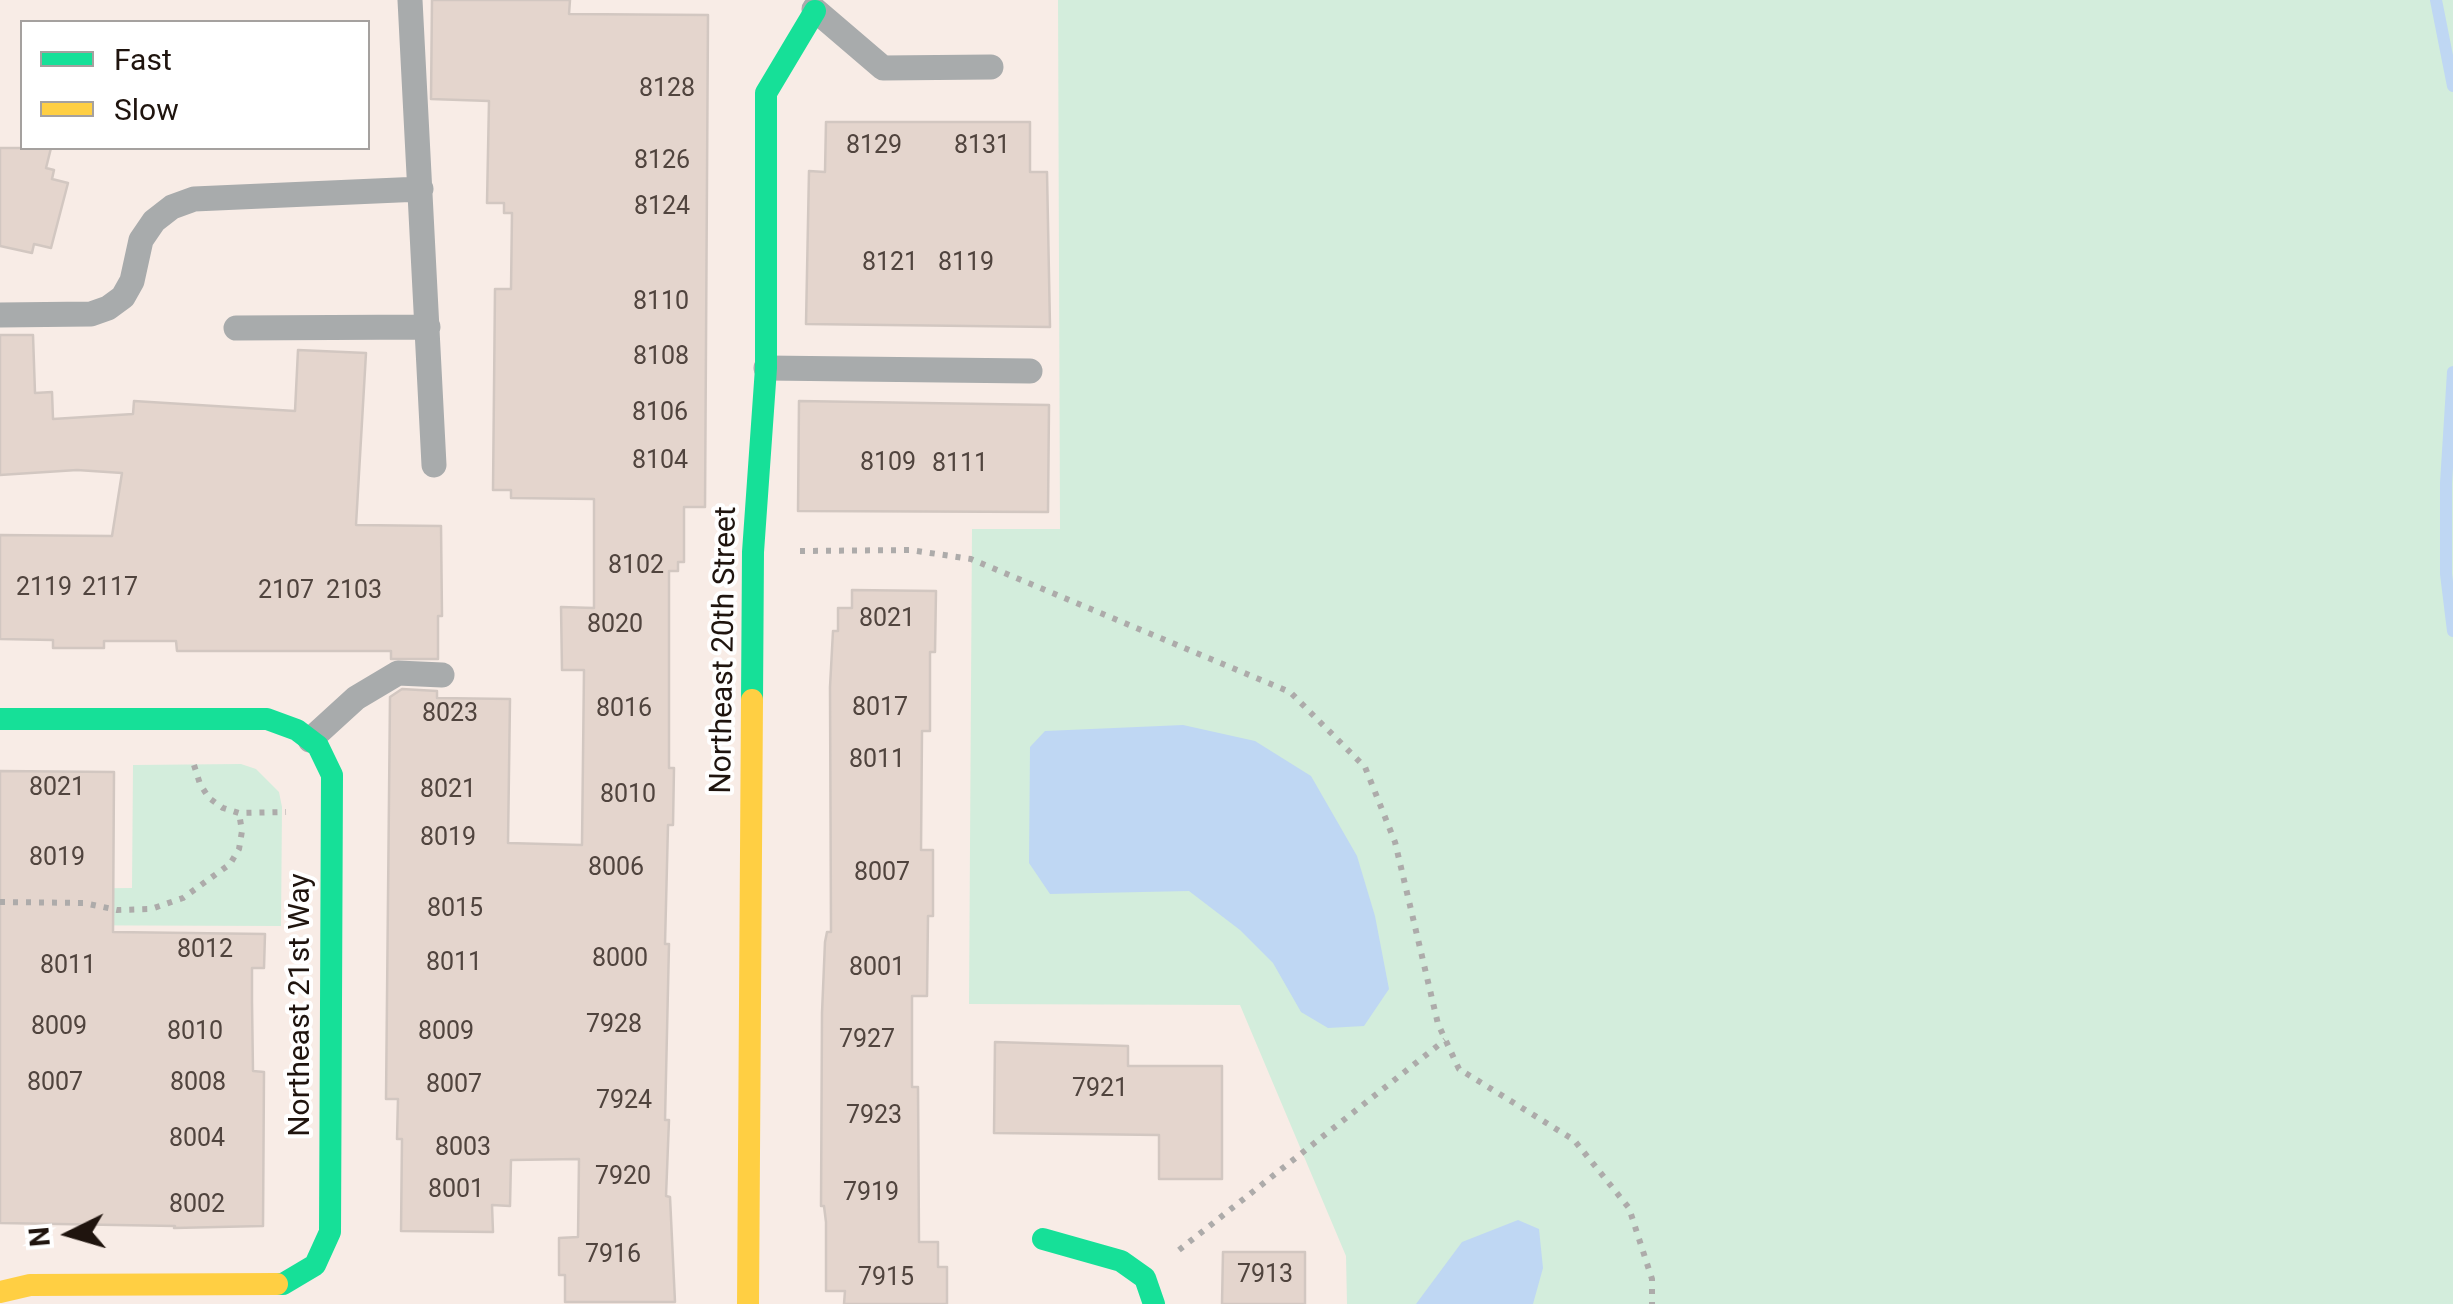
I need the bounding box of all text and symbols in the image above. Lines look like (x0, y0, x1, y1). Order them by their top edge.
legend (20, 20, 370, 150)
text: Fast (114, 42, 172, 77)
house number: 8128 (639, 75, 695, 105)
text: Slow (114, 92, 179, 127)
house number: 8129 (846, 132, 902, 162)
house number: 8131 (954, 132, 1010, 162)
house number: 8126 (634, 147, 690, 177)
house number: 8124 (634, 193, 690, 223)
house number: 8121 (862, 249, 918, 279)
house number: 8119 (938, 249, 994, 279)
house number: 8110 (633, 288, 689, 318)
house number: 8108 (633, 343, 689, 373)
house number: 8106 (632, 399, 688, 429)
house number: 8104 (632, 447, 688, 477)
house number: 8109 (860, 449, 916, 479)
house number: 8111 (932, 450, 988, 480)
street label: Northeast 20th Street (704, 506, 746, 794)
house number: 8102 (608, 552, 664, 582)
house number: 2119 (16, 574, 72, 604)
house number: 2117 (82, 574, 138, 604)
house number: 2107 (258, 577, 314, 607)
house number: 2103 (326, 577, 382, 607)
house number: 8021 (859, 605, 915, 635)
house number: 8020 (587, 611, 643, 641)
house number: 8017 (852, 694, 908, 724)
house number: 8016 (596, 695, 652, 725)
house number: 8023 (422, 700, 478, 730)
house number: 8011 (849, 746, 905, 776)
house number: 8021 (29, 774, 85, 804)
house number: 8021 (420, 776, 476, 806)
house number: 8010 (600, 781, 656, 811)
house number: 8019 (420, 824, 476, 854)
house number: 8019 (29, 844, 85, 874)
house number: 8006 (588, 854, 644, 884)
house number: 8007 (854, 859, 910, 889)
street label: Northeast 21st Way (283, 873, 319, 1137)
house number: 8015 (427, 895, 483, 925)
house number: 8012 (177, 936, 233, 966)
house number: 8000 (592, 945, 648, 975)
house number: 8011 (426, 949, 482, 979)
house number: 8011 (40, 952, 96, 982)
house number: 8001 (849, 954, 905, 984)
house number: 7928 (586, 1011, 642, 1041)
house number: 8009 (31, 1013, 87, 1043)
house number: 8010 (167, 1018, 223, 1048)
house number: 8009 (418, 1018, 474, 1048)
house number: 7927 (839, 1026, 895, 1056)
house number: 8007 (27, 1069, 83, 1099)
house number: 8008 (170, 1069, 226, 1099)
house number: 8007 (426, 1071, 482, 1101)
house number: 7921 (1072, 1075, 1128, 1105)
house number: 7924 (596, 1087, 652, 1117)
house number: 7923 (846, 1102, 902, 1132)
house number: 8004 (169, 1125, 225, 1155)
house number: 8003 (435, 1134, 491, 1164)
house number: 7920 (595, 1163, 651, 1193)
house number: 8001 (428, 1176, 484, 1206)
house number: 7919 (843, 1179, 899, 1209)
north arrow (20, 1184, 120, 1284)
house number: 8002 (169, 1191, 225, 1221)
text: N (22, 1225, 57, 1248)
house number: 7916 (585, 1241, 641, 1271)
house number: 7913 (1237, 1261, 1293, 1291)
house number: 7915 (858, 1264, 914, 1294)

